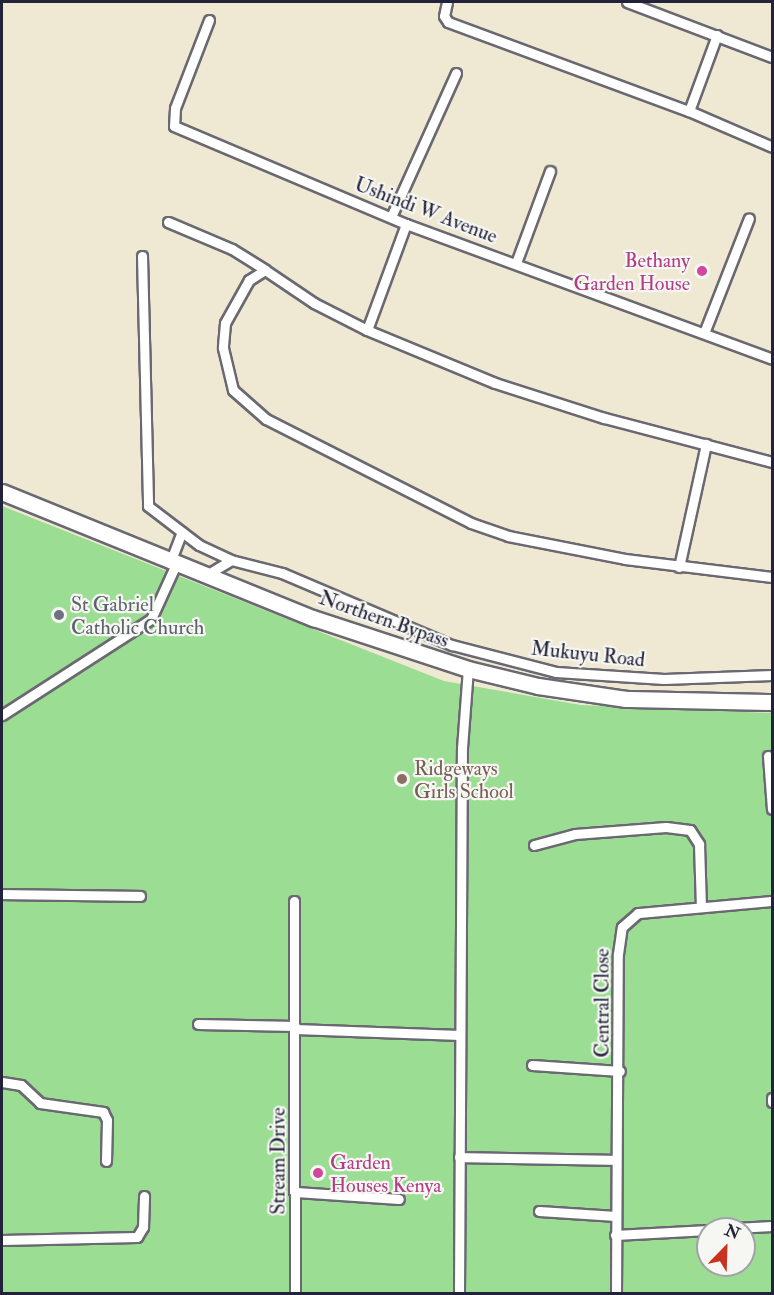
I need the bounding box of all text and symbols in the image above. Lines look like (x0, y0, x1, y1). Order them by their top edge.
street label: Ushindi W Avenue (351, 172, 501, 248)
place label: Bethany Garden House (574, 248, 690, 295)
marker: Bethany Garden House (695, 264, 709, 278)
street label: Northern Bypass (316, 586, 452, 652)
place label: St Gabriel Catholic Church (71, 592, 204, 639)
marker: St Gabriel Catholic Church (52, 608, 66, 622)
street label: Mukuyu Road (530, 636, 646, 672)
place label: Ridgeways Girls School (414, 756, 514, 803)
marker: Ridgeways Girls School (395, 772, 409, 786)
street label: Central Close (590, 948, 614, 1058)
street label: Stream Drive (266, 1107, 290, 1215)
place label: Garden Houses Kenya (330, 1150, 441, 1197)
marker: Garden Houses Kenya (311, 1166, 325, 1180)
north arrow (696, 1217, 756, 1277)
text: N (722, 1220, 743, 1244)

